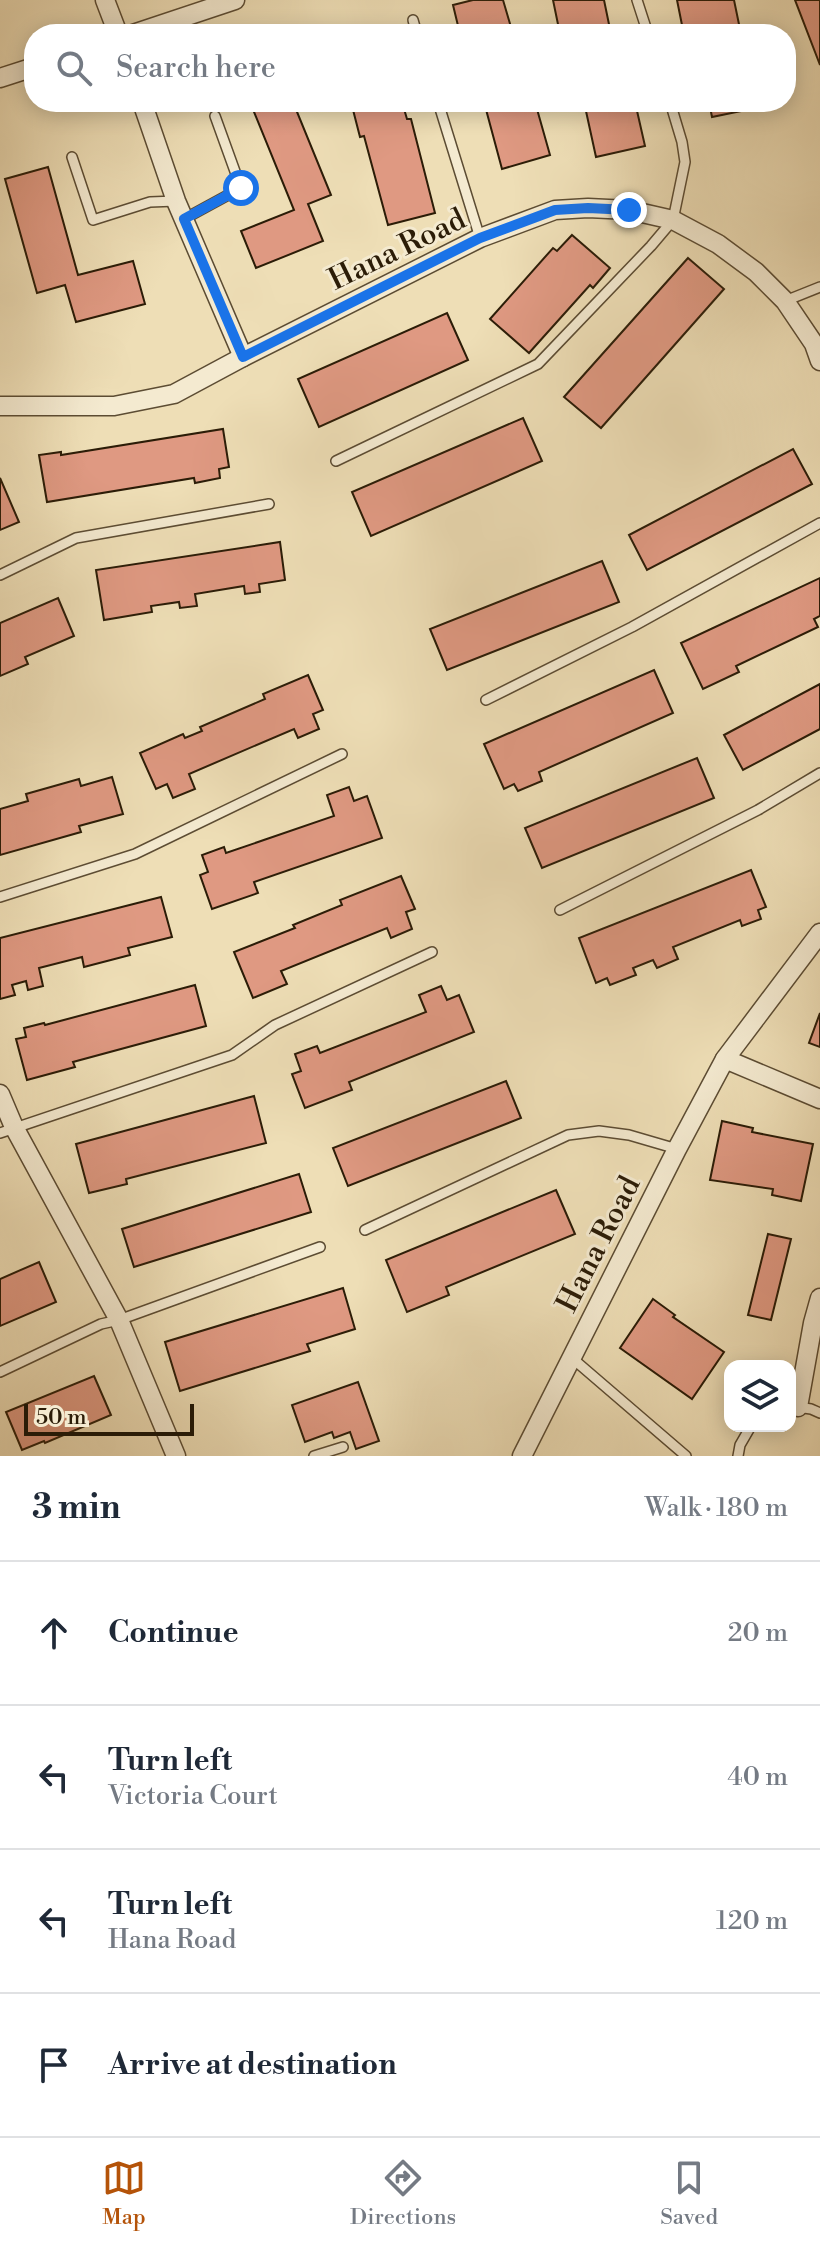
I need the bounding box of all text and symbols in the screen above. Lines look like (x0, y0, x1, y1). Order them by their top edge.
search box (24, 24, 796, 112)
icon: search (52, 46, 96, 90)
text: Search here (116, 49, 276, 87)
route start (223, 170, 259, 206)
route end (611, 192, 647, 228)
street label: Hana Road (323, 200, 472, 299)
street label: Hana Road (548, 1170, 649, 1319)
map controls (724, 1360, 796, 1432)
button: layers (724, 1360, 796, 1432)
scale bar (24, 1400, 194, 1436)
text: 50 m (36, 1404, 87, 1431)
text: 3 min (32, 1487, 121, 1529)
text: Walk · 180 m (645, 1492, 788, 1524)
icon: ahead (32, 1611, 76, 1655)
text: Continue (108, 1614, 239, 1652)
text: 20 m (728, 1617, 788, 1649)
text: Turn left (108, 1742, 232, 1780)
icon: left (32, 1755, 76, 1799)
text: 40 m (727, 1761, 788, 1793)
text: Victoria Court (108, 1780, 278, 1812)
text: Turn left (108, 1886, 232, 1924)
icon: left (32, 1899, 76, 1943)
text: 120 m (716, 1905, 788, 1937)
text: Hana Road (108, 1924, 236, 1956)
icon: arrive (32, 2043, 76, 2087)
text: Arrive at destination (108, 2046, 397, 2084)
tab: Map (102, 2156, 146, 2231)
tab: Directions (350, 2156, 456, 2231)
tab: Saved (660, 2156, 718, 2231)

